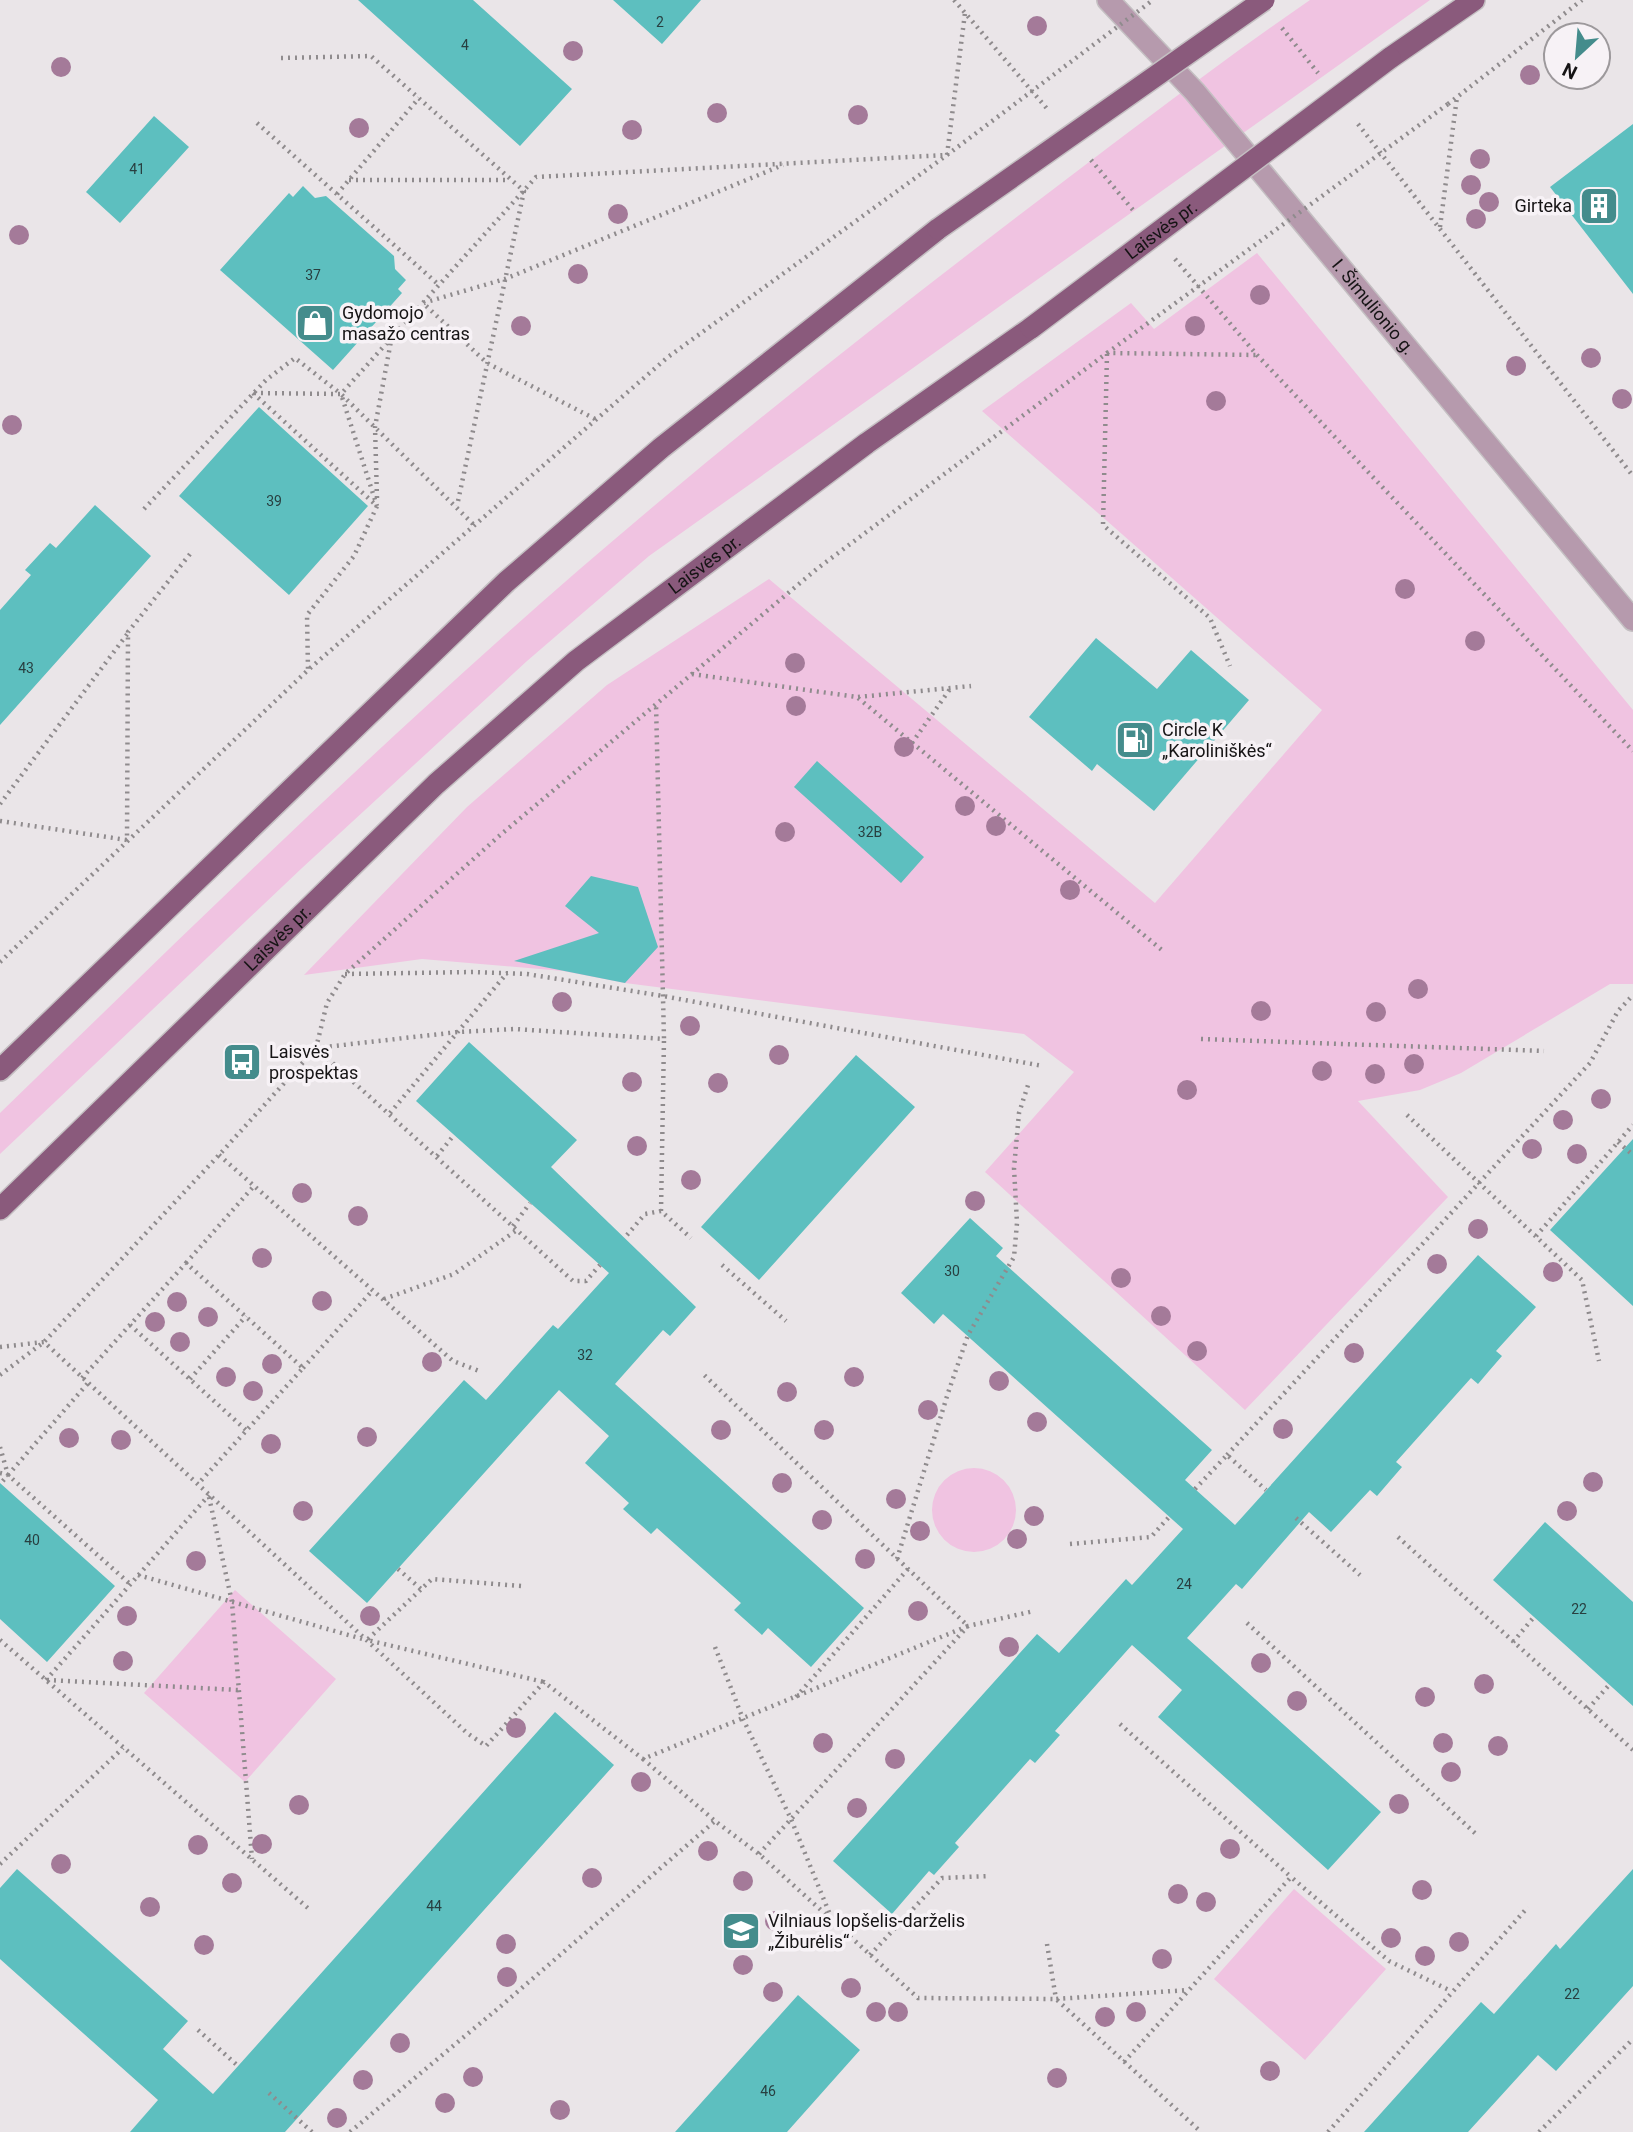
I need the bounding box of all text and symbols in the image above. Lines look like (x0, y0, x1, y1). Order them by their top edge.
house number: 2 (656, 14, 664, 30)
north arrow (1542, 21, 1612, 91)
house number: 4 (461, 37, 469, 53)
text: N (1559, 58, 1581, 84)
house number: 41 (129, 161, 145, 177)
building icon: Girteka (1578, 185, 1620, 227)
place label: Girteka (1514, 195, 1572, 216)
street label: Laisvės pr. (1121, 196, 1201, 264)
street label: I. Šimulionio g. (1328, 255, 1419, 359)
house number: 37 (305, 267, 321, 283)
shop icon: Gydomojo masažo centras (294, 302, 336, 344)
place label: Gydomojo masažo centras (342, 302, 470, 344)
house number: 39 (266, 493, 282, 509)
street label: Laisvės pr. (664, 530, 745, 598)
house number: 43 (18, 660, 34, 676)
fuel station icon: Circle K „Karoliniškės“ (1114, 719, 1156, 761)
place label: Circle K „Karoliniškės“ (1162, 719, 1273, 761)
house number: 32B (858, 824, 882, 840)
street label: Laisvės pr. (240, 901, 315, 975)
bus stop icon: Laisvės prospektas (221, 1041, 263, 1083)
place label: Laisvės prospektas (269, 1041, 358, 1083)
house number: 30 (944, 1263, 960, 1279)
house number: 32 (577, 1347, 593, 1363)
house number: 40 (24, 1532, 40, 1548)
house number: 24 (1176, 1576, 1192, 1592)
house number: 22 (1571, 1601, 1587, 1617)
house number: 44 (426, 1898, 442, 1914)
school or university icon: Vilniaus lopšelis-darželis „Žiburėlis“ (720, 1910, 762, 1952)
place label: Vilniaus lopšelis-darželis „Žiburėlis“ (768, 1910, 965, 1952)
house number: 22 (1564, 1986, 1580, 2002)
house number: 46 (760, 2083, 776, 2099)

